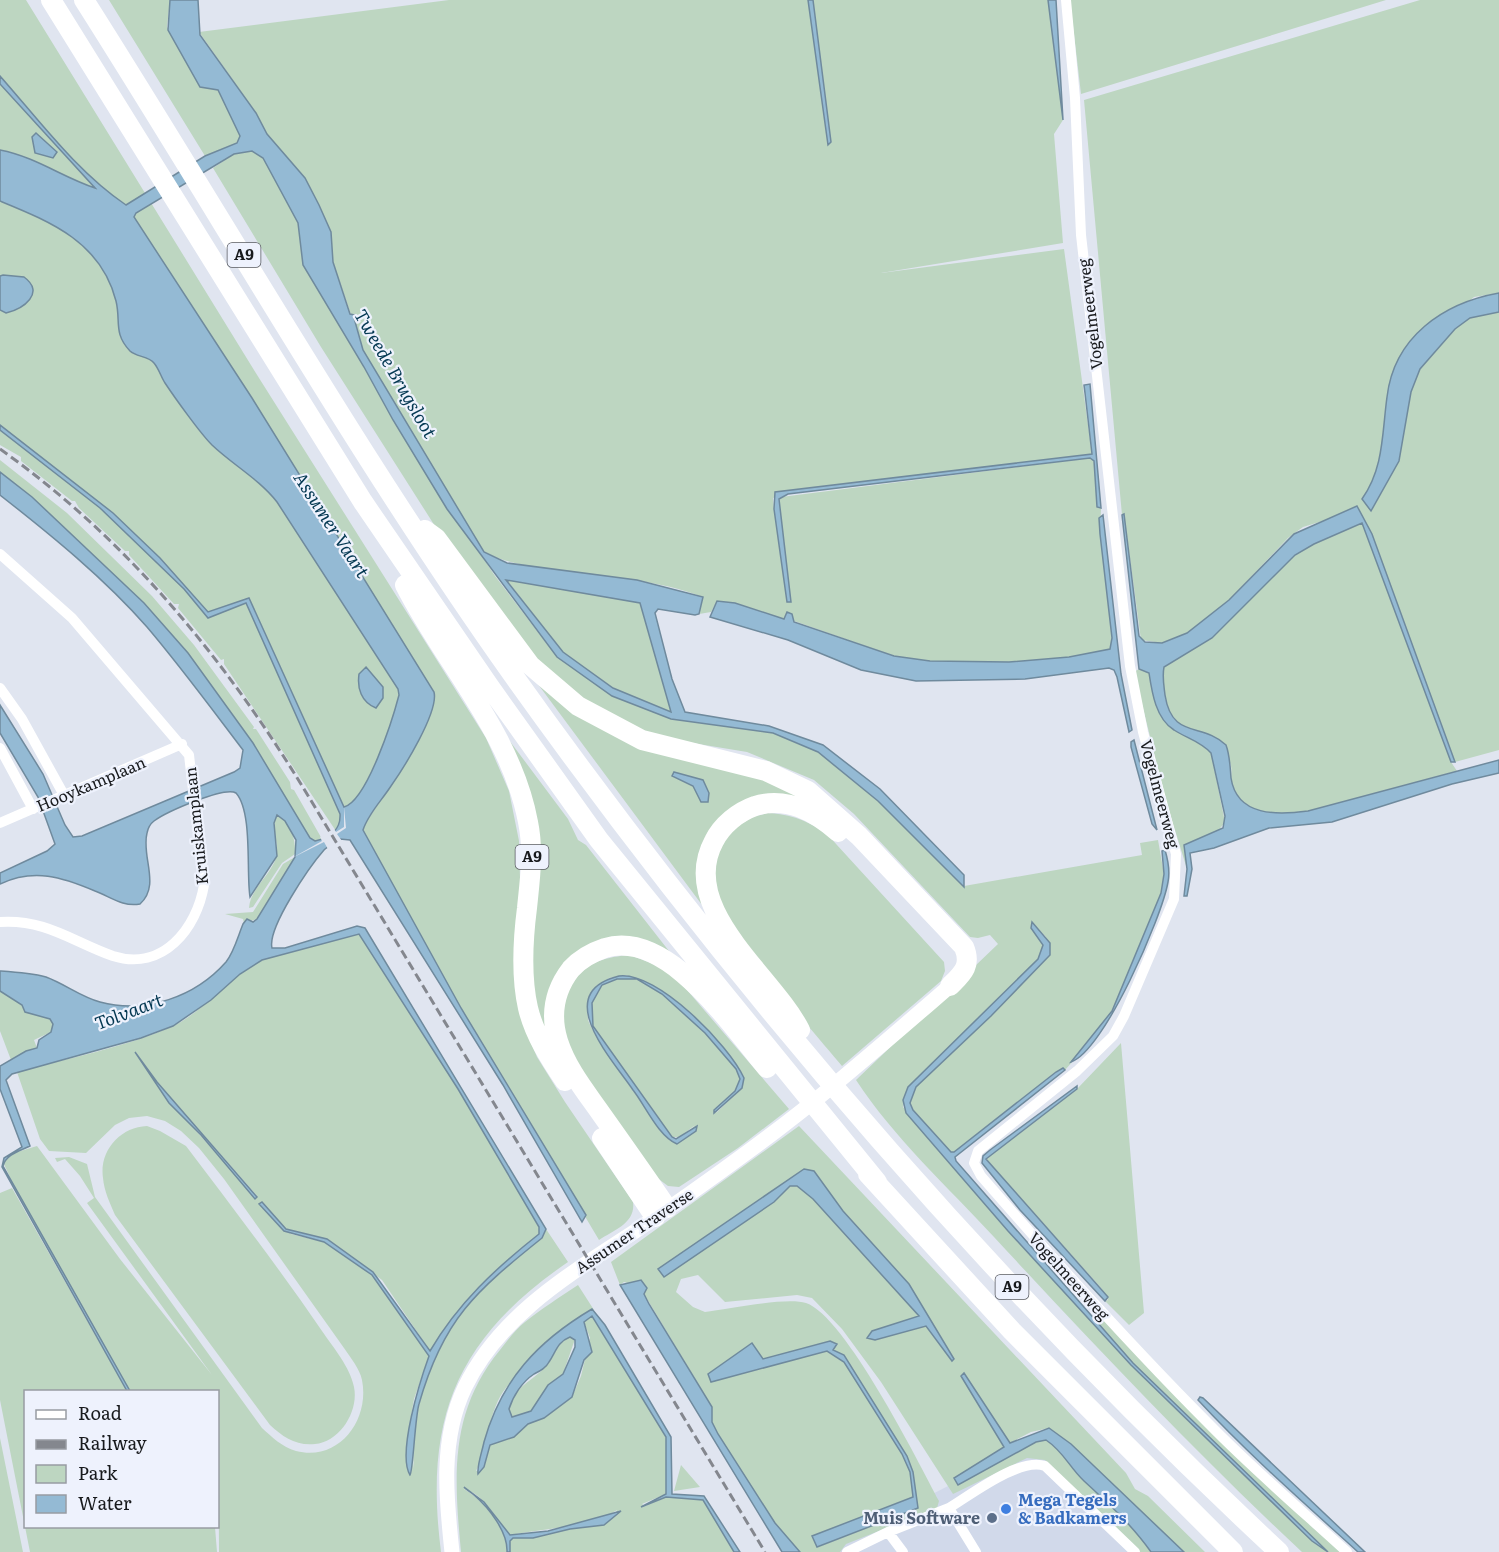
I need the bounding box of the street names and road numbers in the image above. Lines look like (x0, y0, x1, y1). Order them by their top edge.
road number: A9 (228, 243, 260, 267)
street label: Vogelmeerweg (1070, 257, 1108, 371)
street label: Vogelmeerweg (1135, 737, 1187, 851)
street label: Hooykamplaan (32, 749, 149, 817)
street label: Kruiskamplaan (177, 765, 213, 886)
road number: A9 (516, 845, 548, 869)
street label: Assumer Traverse (570, 1182, 697, 1279)
street label: Vogelmeerweg (1023, 1226, 1116, 1325)
road number: A9 (996, 1275, 1028, 1299)

